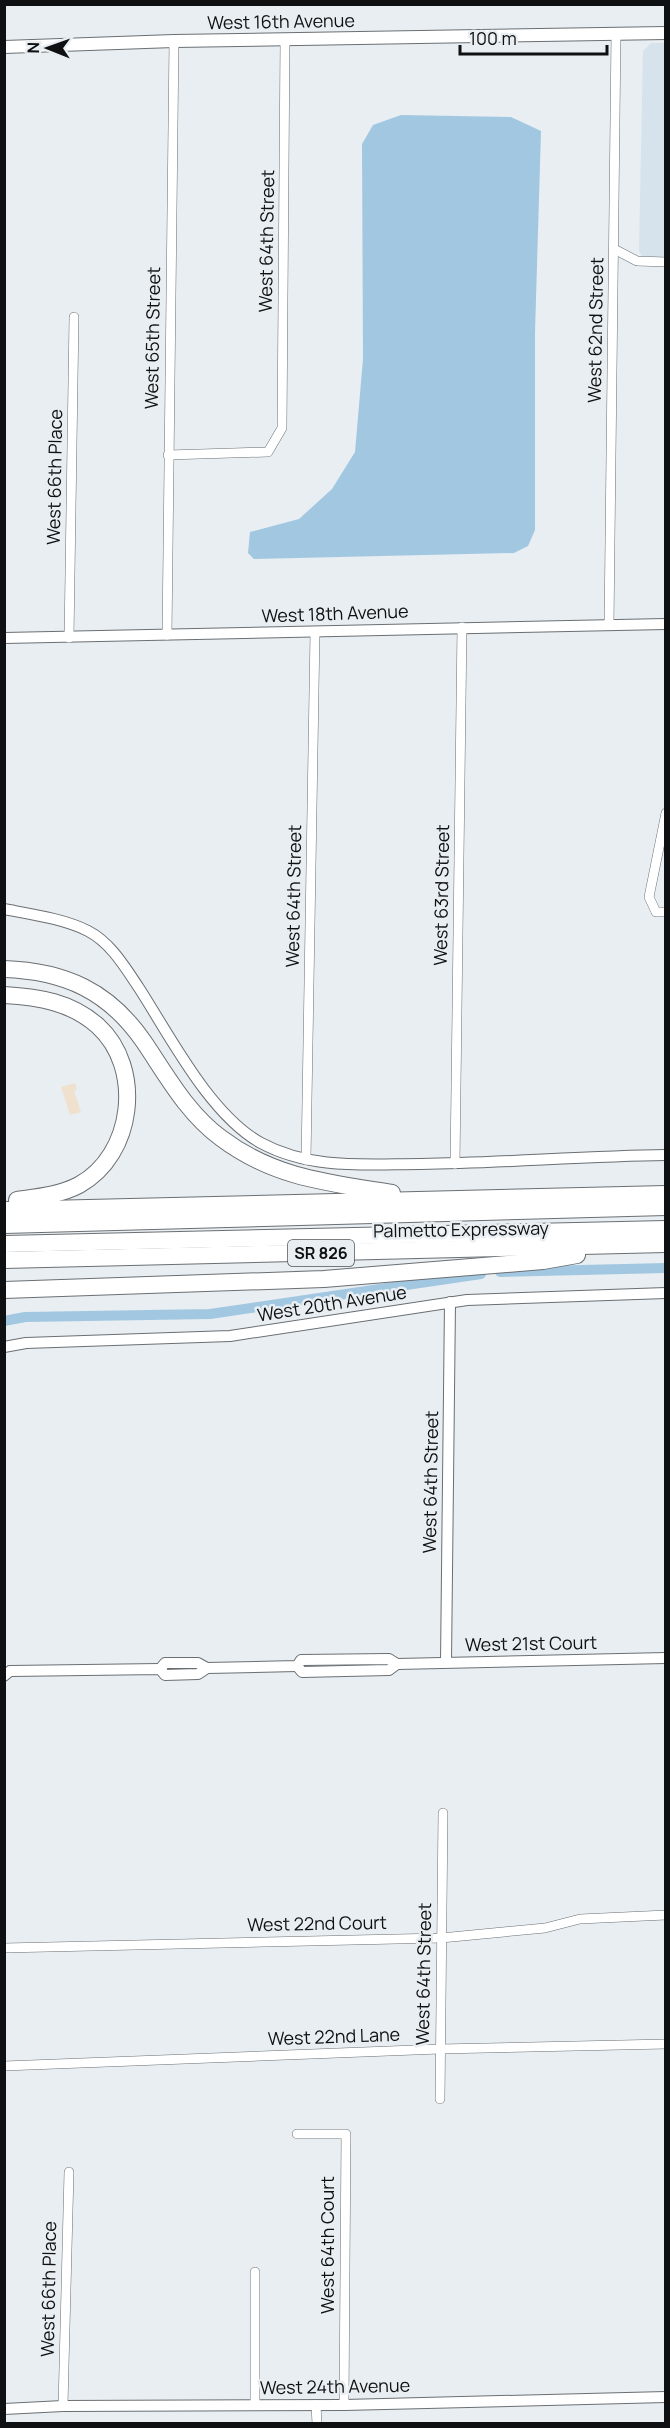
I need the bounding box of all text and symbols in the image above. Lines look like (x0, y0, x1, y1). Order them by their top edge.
street label: West 16th Avenue (207, 8, 355, 34)
north arrow (18, 18, 78, 78)
scale bar (460, 18, 607, 56)
text: 100 m (469, 26, 517, 50)
text: N (22, 42, 44, 54)
street label: West 64th Street (253, 169, 279, 313)
street label: West 62nd Street (582, 257, 608, 403)
street label: West 65th Street (139, 267, 165, 409)
street label: West 66th Place (41, 409, 67, 545)
street label: West 18th Avenue (261, 598, 409, 628)
street label: West 64th Street (280, 824, 306, 968)
street label: West 63rd Street (428, 824, 454, 966)
street label: Palmetto Expressway (373, 1215, 550, 1243)
road number: SR 826 (288, 1240, 354, 1266)
street label: West 20th Avenue (255, 1279, 408, 1327)
street label: West 64th Street (417, 1410, 443, 1554)
street label: West 21st Court (465, 1630, 597, 1656)
street label: West 64th Street (410, 1902, 436, 2046)
street label: West 22nd Court (247, 1910, 387, 1936)
street label: West 22nd Lane (267, 2022, 400, 2050)
street label: West 64th Court (315, 2176, 339, 2314)
street label: West 66th Place (35, 2221, 61, 2357)
street label: West 24th Avenue (260, 2373, 410, 2399)

